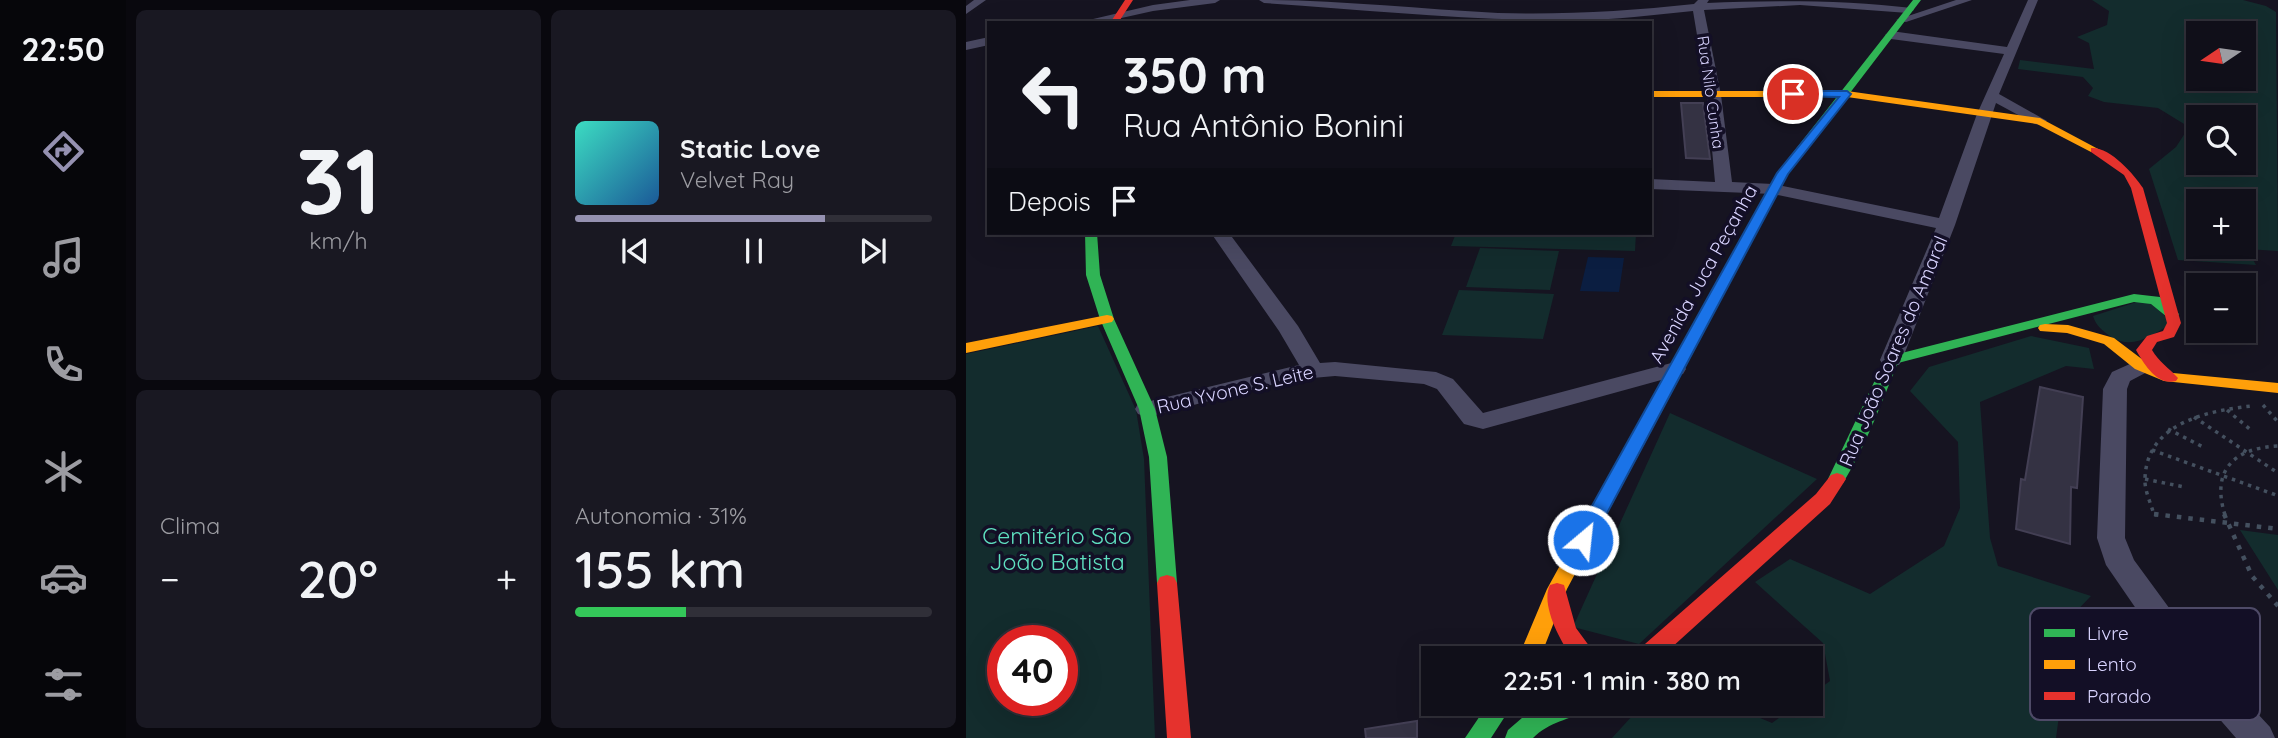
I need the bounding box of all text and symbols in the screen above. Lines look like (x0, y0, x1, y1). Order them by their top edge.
north arrow (2186, 21, 2256, 91)
map controls (2186, 21, 2256, 343)
text: 22:50 (21, 29, 105, 69)
street label: Rua Nilo Cunha (1693, 34, 1729, 150)
text: 350 m (1123, 44, 1267, 105)
icon: left (1008, 49, 1099, 140)
pin (1763, 64, 1823, 124)
icon: arrive (1774, 75, 1812, 113)
text: Rua Antônio Bonini (1123, 105, 1404, 145)
button: search (2186, 105, 2256, 175)
text: 31 (296, 123, 381, 237)
icon: directions (39, 127, 88, 176)
text: Static Love (680, 132, 821, 165)
text: Velvet Ray (680, 165, 794, 194)
street label: Avenida Juca Peçanha (1644, 181, 1762, 367)
icon: arrive (1105, 182, 1143, 220)
text: Depois (1008, 185, 1091, 218)
button: + (2186, 189, 2256, 259)
text: km/h (309, 226, 368, 255)
icon: previous (616, 232, 654, 270)
icon: pause (735, 232, 773, 270)
icon: next (854, 232, 892, 270)
street label: Rua João Soares do Amaral (1833, 232, 1953, 470)
icon: music (39, 233, 88, 282)
button: − (2186, 273, 2256, 343)
icon: phone (39, 340, 88, 389)
street label: Rua Yvone S. Leite (1154, 359, 1316, 419)
icon: climate (39, 447, 88, 496)
text: Autonomia · 31% (575, 501, 747, 530)
position arrow (1546, 503, 1620, 577)
text: Clima (160, 511, 220, 540)
park label: Cemitério São João Batista (982, 521, 1132, 576)
text: 155 km (575, 536, 745, 601)
text: 20° (297, 546, 378, 611)
icon: car (39, 553, 88, 602)
text: − (160, 555, 180, 603)
text: + (496, 555, 517, 603)
legend (2030, 608, 2260, 720)
text: Livre (2087, 621, 2129, 645)
speed limit sign: 40 (987, 625, 1078, 716)
text: Lento (2087, 652, 2137, 676)
icon: filters (39, 660, 88, 709)
text: 22:51 · 1 min · 380 m (1503, 664, 1741, 697)
text: Parado (2087, 684, 2151, 708)

